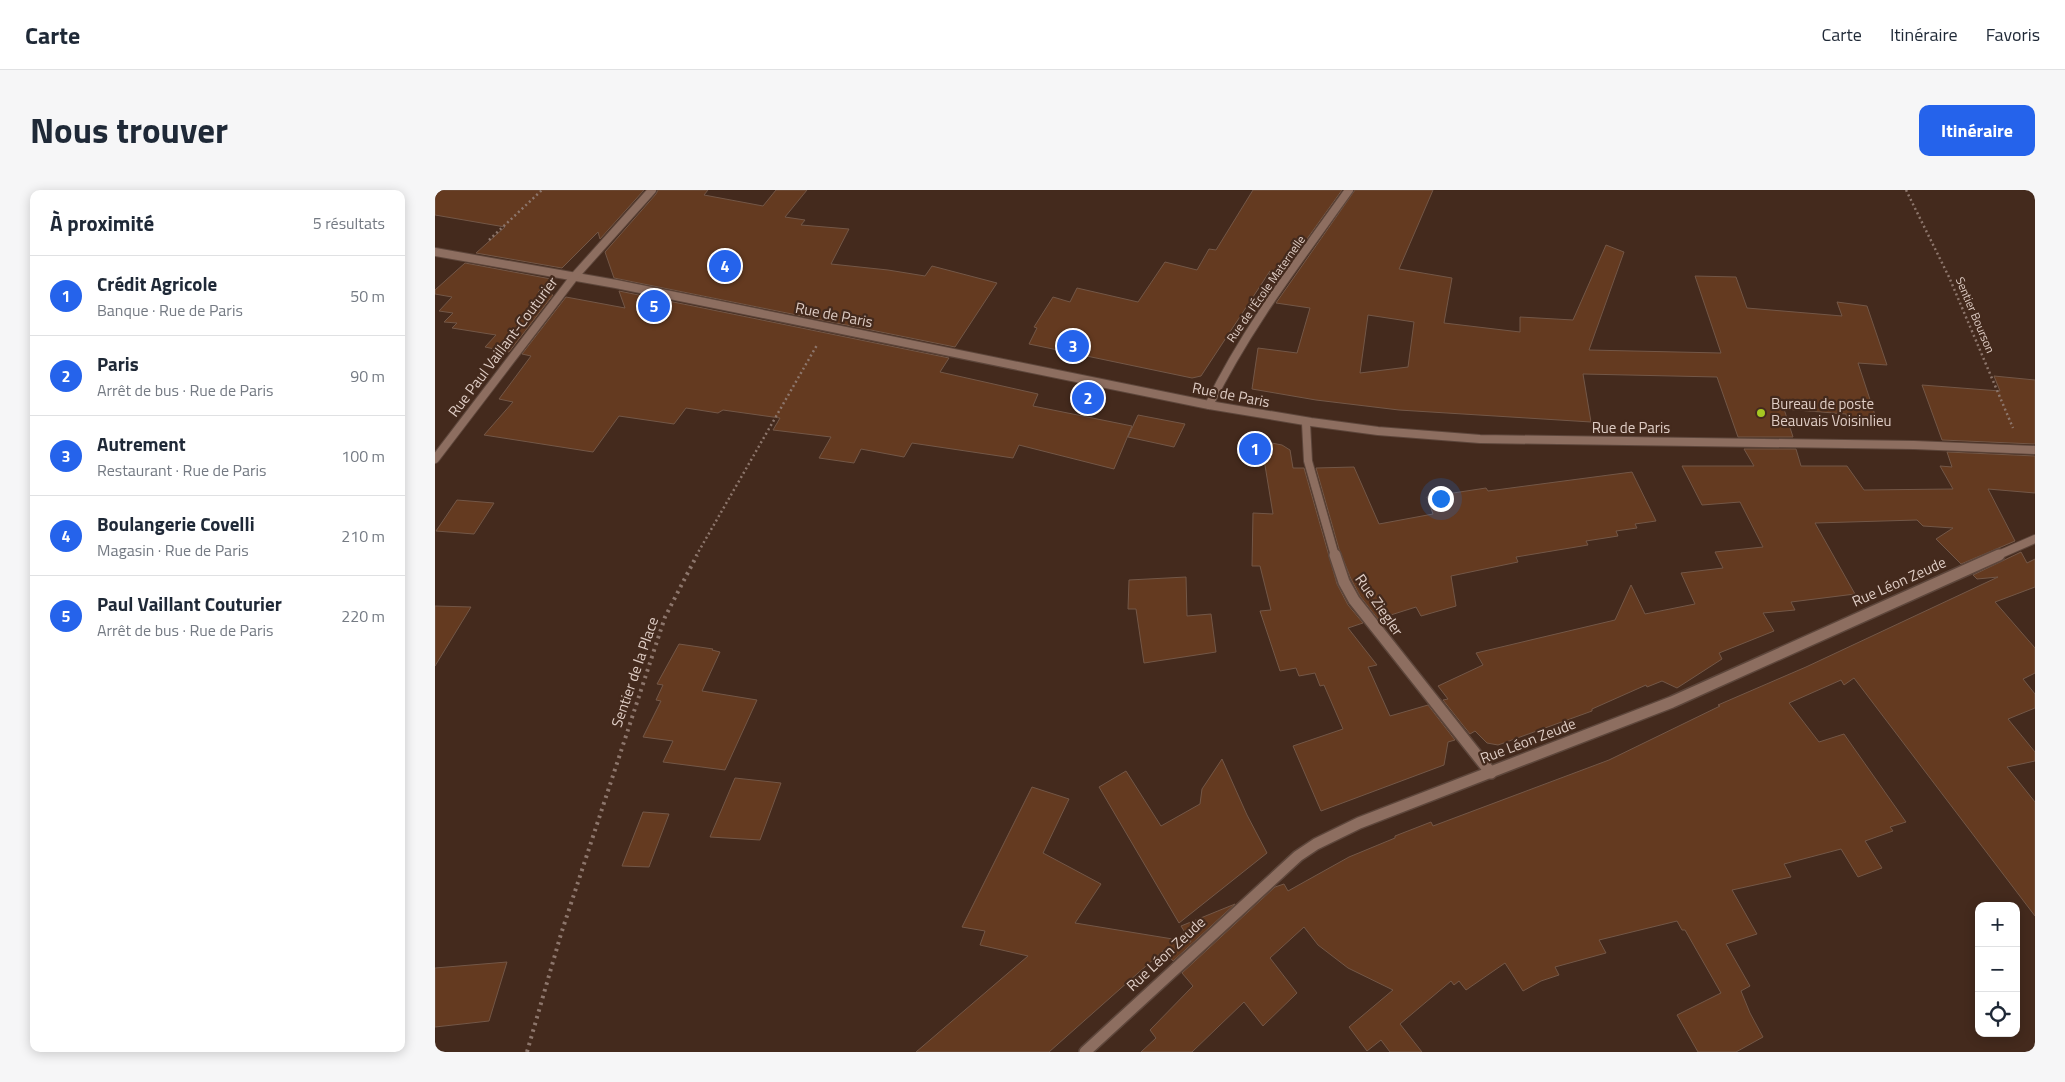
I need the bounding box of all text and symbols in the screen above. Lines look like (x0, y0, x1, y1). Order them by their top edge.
text: Carte (25, 17, 80, 53)
text: Carte (1821, 21, 1862, 48)
text: Itinéraire (1890, 21, 1958, 48)
text: Favoris (1986, 21, 2040, 48)
text: Nous trouver (30, 103, 228, 157)
button: Itinéraire (1919, 105, 2035, 156)
text: À proximité (50, 207, 154, 239)
text: 5 résultats (313, 211, 385, 235)
street label: Rue de l'École Maternelle (1221, 231, 1310, 346)
pin: 4 (709, 247, 741, 285)
text: Crédit Agricole (97, 269, 217, 298)
street label: Rue Paul Vaillant-Couturier (442, 272, 563, 422)
street label: Sentier Bourson (1951, 274, 2000, 356)
text: 1 (62, 284, 70, 308)
text: 50 m (350, 284, 385, 308)
pin: 5 (638, 287, 670, 325)
street label: Rue de Paris (793, 296, 875, 333)
text: Banque · Rue de Paris (97, 298, 243, 322)
pin: 3 (1057, 327, 1089, 365)
text: Paris (97, 349, 139, 378)
text: 2 (62, 364, 70, 388)
text: 90 m (350, 364, 385, 388)
street label: Rue de Paris (1190, 376, 1272, 413)
text: Arrêt de bus · Rue de Paris (97, 378, 273, 402)
pin: 2 (1072, 379, 1104, 417)
place label: Bureau de poste Beauvais Voisinlieu (1771, 392, 1892, 432)
marker: Bureau de poste Beauvais Voisinlieu (1755, 407, 1767, 419)
street label: Rue de Paris (1592, 416, 1670, 439)
text: Autrement (97, 429, 186, 458)
pin: 1 (1239, 430, 1271, 468)
text: 3 (62, 444, 70, 468)
text: 100 m (341, 444, 385, 468)
text: Restaurant · Rue de Paris (97, 458, 266, 482)
your location (1428, 486, 1454, 512)
text: Boulangerie Covelli (97, 509, 255, 538)
text: 4 (62, 524, 70, 548)
text: 210 m (341, 524, 385, 548)
text: Magasin · Rue de Paris (97, 538, 249, 562)
street label: Rue Léon Zeude (1848, 551, 1950, 613)
street label: Rue Ziegler (1350, 569, 1409, 640)
text: Paul Vaillant Couturier (97, 589, 282, 618)
text: 5 (62, 604, 70, 628)
text: 220 m (341, 604, 385, 628)
street label: Sentier de la Place (605, 614, 664, 730)
text: Arrêt de bus · Rue de Paris (97, 618, 273, 642)
street label: Rue Léon Zeude (1477, 712, 1579, 769)
map controls (1975, 902, 2020, 1037)
button: + (1975, 902, 2020, 947)
street label: Rue Léon Zeude (1121, 911, 1210, 996)
button: − (1975, 947, 2020, 992)
button: locate (1975, 992, 2020, 1037)

